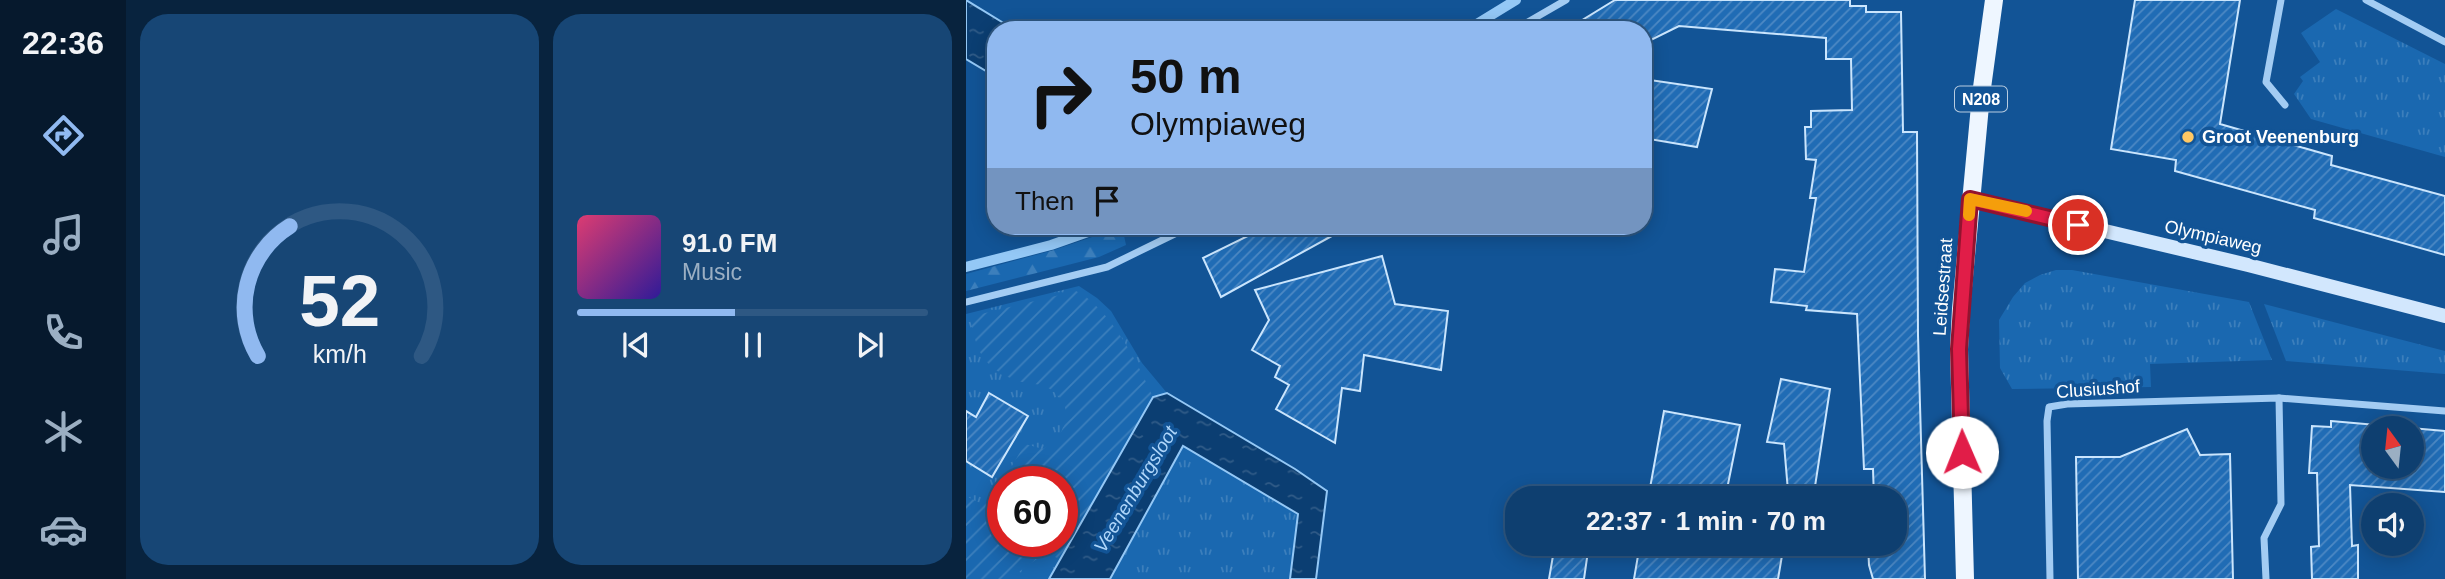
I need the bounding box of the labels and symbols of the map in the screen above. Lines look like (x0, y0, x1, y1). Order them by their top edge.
road number: N208 (1955, 86, 2007, 111)
place label: Groot Veenenburg (2202, 127, 2359, 147)
marker: Groot Veenenburg (2180, 129, 2196, 145)
pin (2048, 195, 2108, 255)
street label: Olympiaweg (2162, 216, 2264, 258)
street label: Leidsestraat (1930, 237, 1956, 337)
street label: Clusiushof (2055, 376, 2142, 402)
position arrow (1925, 415, 1999, 489)
north arrow (2361, 416, 2424, 480)
water label: Veenenburgsloot (1090, 422, 1182, 556)
speed limit sign: 60 (987, 466, 1078, 557)

